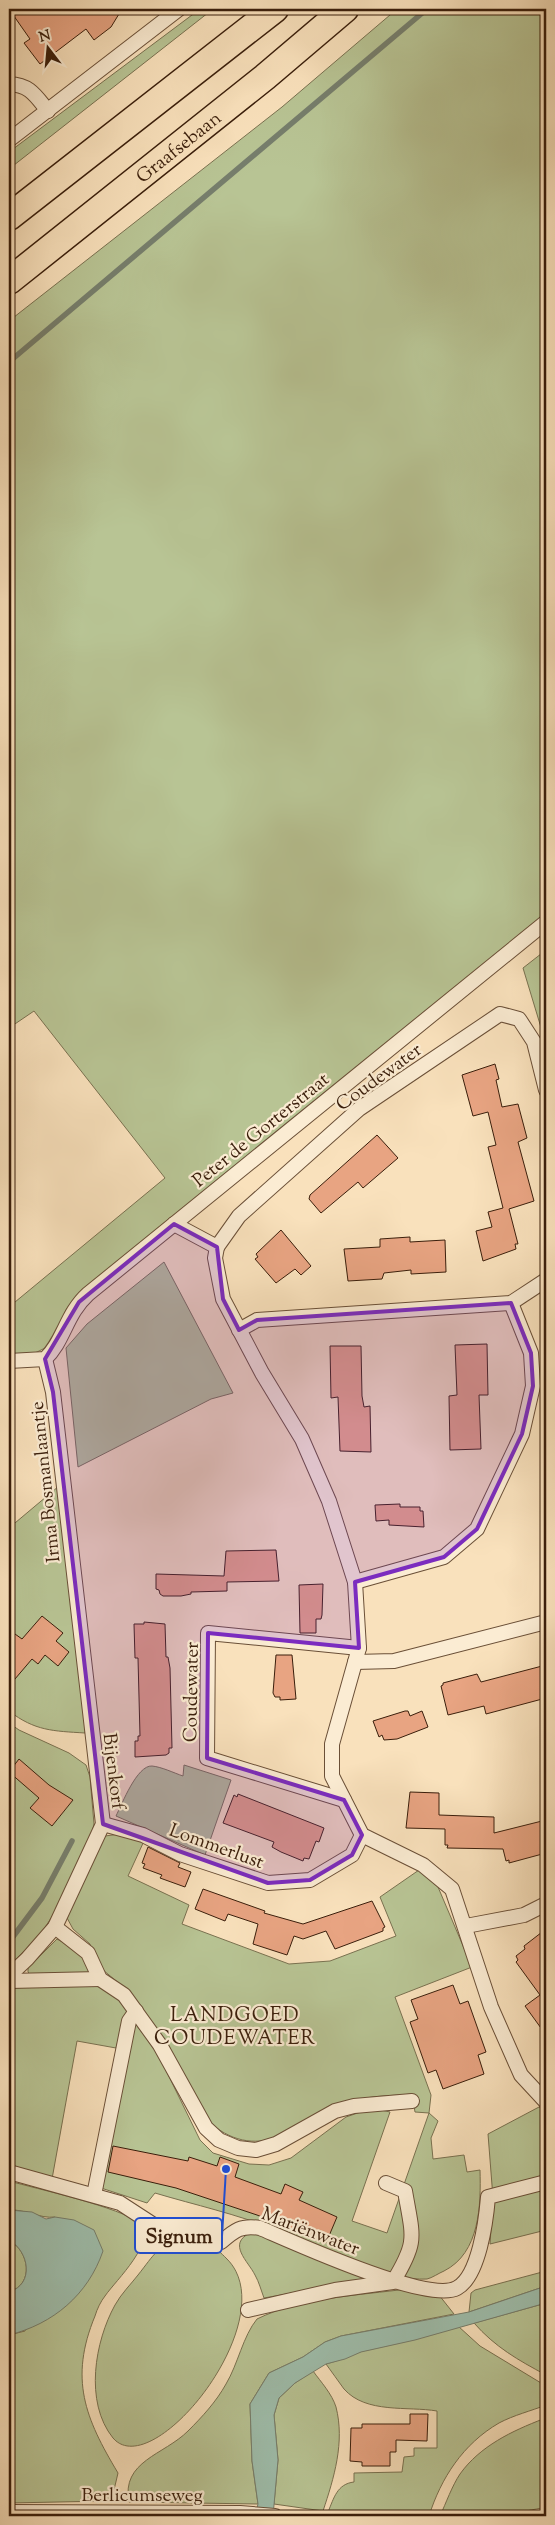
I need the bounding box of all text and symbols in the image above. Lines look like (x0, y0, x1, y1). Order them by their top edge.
north arrow (22, 22, 72, 72)
text: N (37, 26, 53, 49)
street label: Graafsebaan (131, 106, 228, 191)
street label: Coudewater (331, 1038, 428, 1118)
street label: Peter de Gorterstraat (187, 1067, 336, 1195)
street label: Irma Bosmanlaantje (25, 1400, 68, 1564)
street label: Coudewater (178, 1642, 207, 1743)
street label: Bijenkorf (94, 1732, 131, 1812)
street label: Lommerlust (165, 1818, 268, 1877)
district label: LANDGOED COUDEWATER (154, 2002, 316, 2054)
street label: Mariënwater (257, 2201, 363, 2263)
callout: Signum (135, 2218, 222, 2253)
text: Signum (146, 2224, 213, 2253)
street label: Berlicumseweg (81, 2483, 203, 2510)

